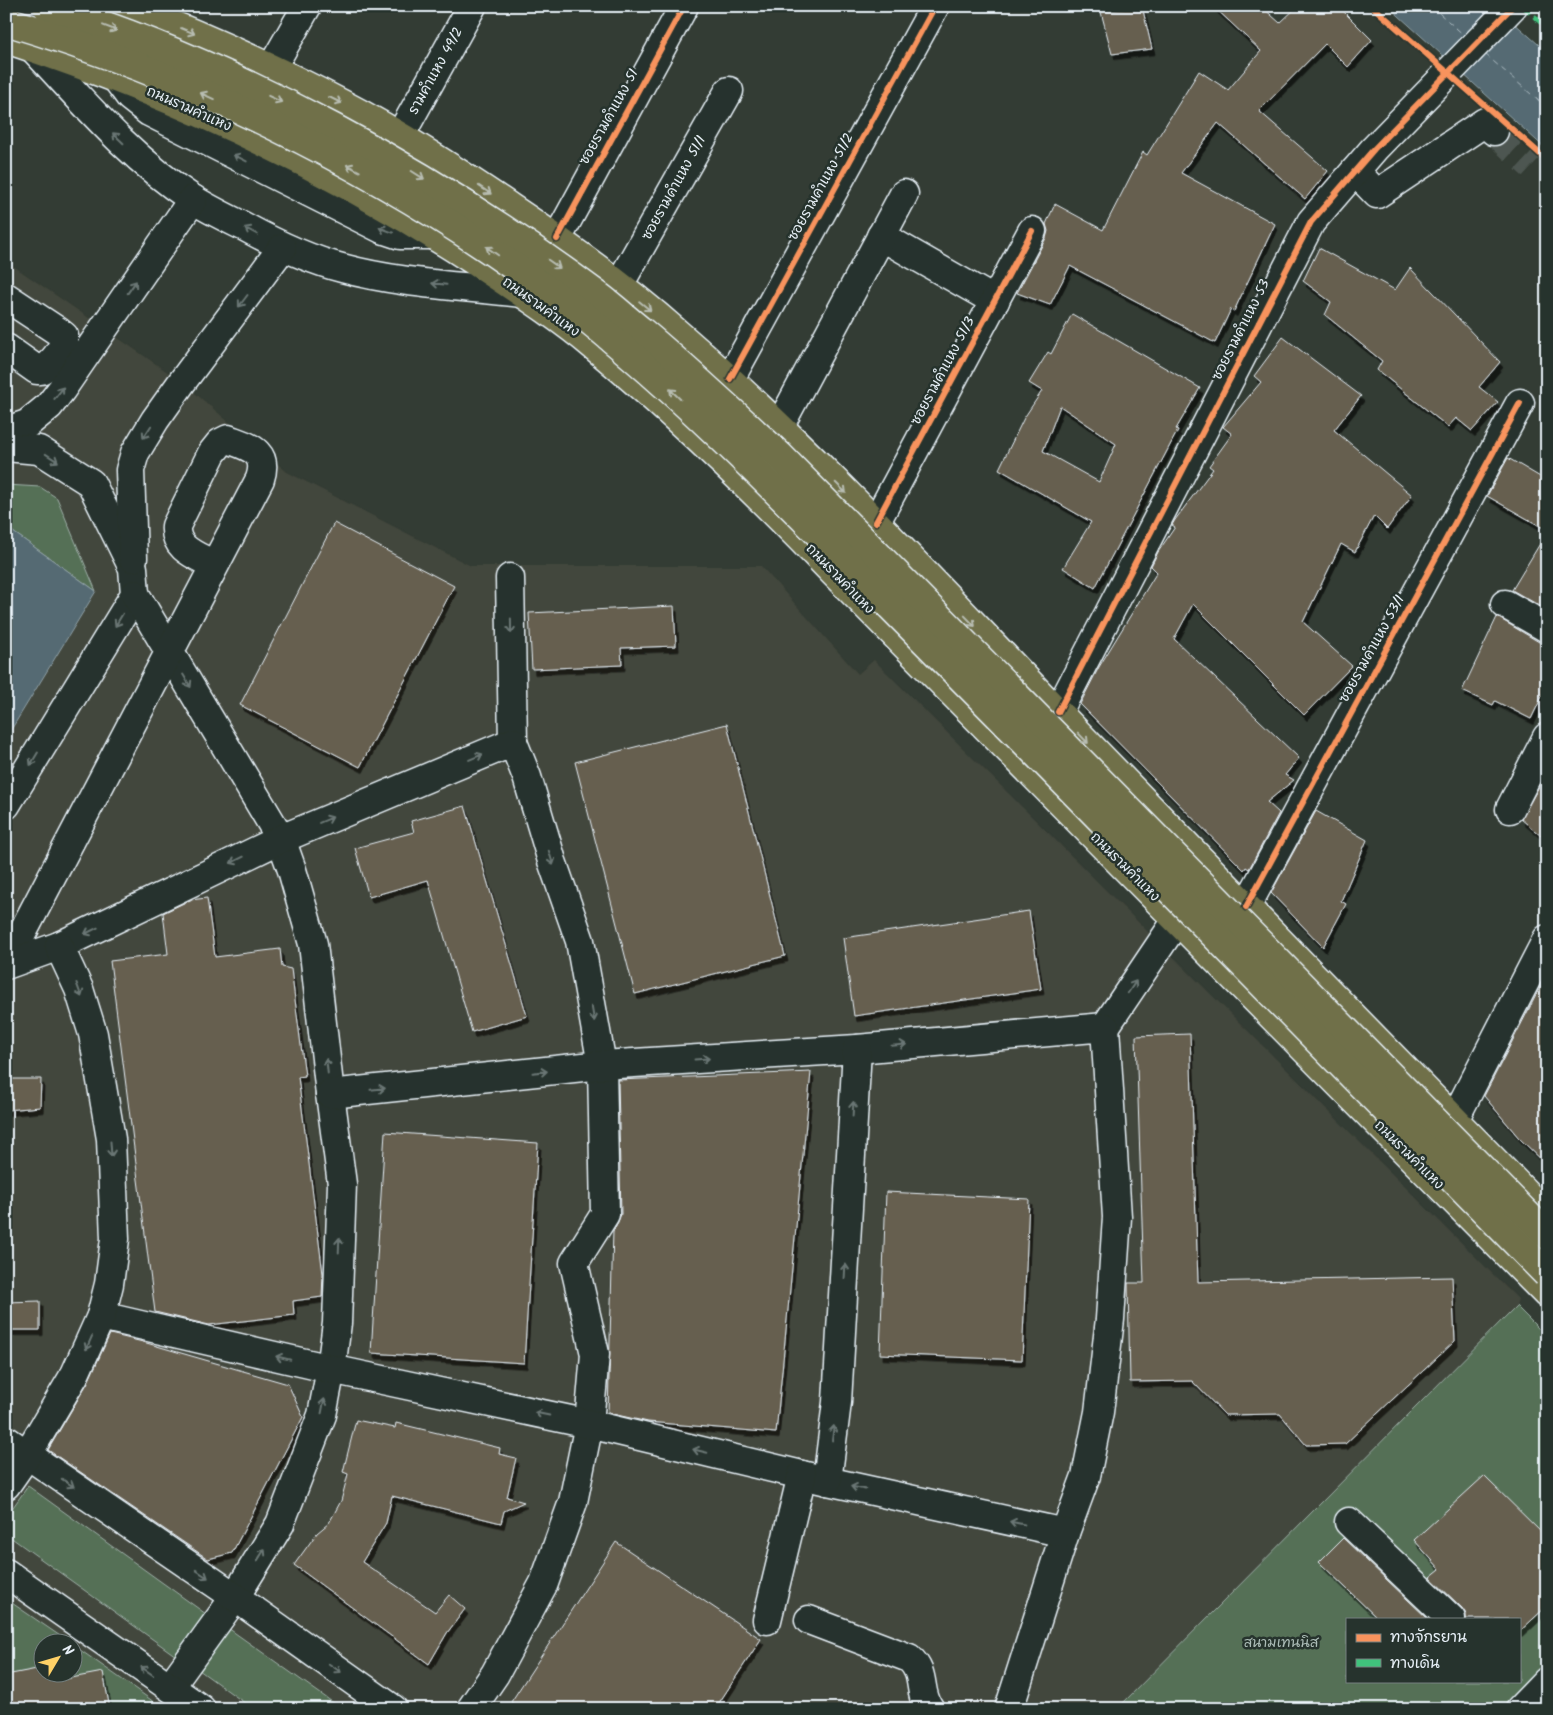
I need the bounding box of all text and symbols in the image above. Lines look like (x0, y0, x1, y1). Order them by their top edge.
street label: รามคำแหง 49/2 (403, 23, 469, 119)
one-way arrow (102, 24, 117, 33)
one-way arrow (180, 26, 195, 36)
street label: ซอยรามคำแหง 51 (573, 65, 645, 169)
street label: ถนนรามคำแหง (143, 80, 235, 138)
one-way arrow (200, 90, 215, 100)
one-way arrow (267, 94, 282, 104)
one-way arrow (327, 96, 342, 105)
street label: ซอยรามคำแหง 51/2 (782, 129, 860, 245)
one-way arrow (112, 132, 125, 144)
street label: ซอยรามคำแหง 51/1 (636, 132, 712, 244)
one-way arrow (233, 153, 248, 162)
one-way arrow (346, 163, 361, 172)
one-way arrow (411, 171, 425, 181)
one-way arrow (478, 186, 492, 196)
one-way arrow (244, 225, 258, 235)
one-way arrow (379, 225, 394, 235)
one-way arrow (485, 246, 499, 256)
one-way arrow (547, 259, 561, 269)
street label: ถนนรามคำแหง (498, 271, 584, 343)
street label: ซอยรามคำแหง 53 (1206, 276, 1276, 384)
one-way arrow (431, 279, 447, 289)
one-way arrow (127, 280, 137, 294)
one-way arrow (238, 294, 248, 308)
one-way arrow (638, 301, 651, 312)
street label: ซอยรามคำแหง 51/3 (905, 313, 981, 429)
one-way arrow (53, 387, 64, 400)
one-way arrow (669, 388, 682, 400)
one-way arrow (142, 425, 152, 439)
one-way arrow (45, 454, 59, 464)
one-way arrow (835, 482, 848, 494)
street label: ถนนรามคำแหง (800, 539, 880, 619)
street label: ซอยรามคำแหง 53/1 (1333, 591, 1411, 707)
one-way arrow (113, 613, 123, 627)
one-way arrow (964, 615, 976, 627)
one-way arrow (506, 618, 515, 634)
one-way arrow (182, 674, 192, 688)
one-way arrow (1077, 732, 1089, 745)
one-way arrow (29, 752, 39, 766)
one-way arrow (468, 752, 483, 762)
one-way arrow (318, 815, 333, 824)
street label: ถนนรามคำแหง (1085, 827, 1165, 907)
one-way arrow (547, 849, 557, 865)
one-way arrow (230, 856, 245, 865)
one-way arrow (84, 926, 99, 936)
one-way arrow (1127, 980, 1137, 994)
one-way arrow (75, 982, 84, 998)
one-way arrow (589, 1006, 598, 1022)
one-way arrow (890, 1040, 906, 1050)
one-way arrow (693, 1054, 709, 1063)
one-way arrow (322, 1058, 332, 1074)
one-way arrow (531, 1067, 547, 1077)
one-way arrow (370, 1084, 386, 1094)
one-way arrow (849, 1101, 858, 1117)
street label: ถนนรามคำแหง (1369, 1115, 1449, 1195)
one-way arrow (107, 1141, 116, 1157)
one-way arrow (335, 1237, 344, 1253)
one-way arrow (840, 1263, 850, 1279)
one-way arrow (84, 1335, 94, 1350)
one-way arrow (276, 1353, 292, 1362)
one-way arrow (319, 1399, 329, 1415)
one-way arrow (534, 1409, 550, 1418)
one-way arrow (828, 1425, 838, 1441)
one-way arrow (693, 1446, 709, 1455)
one-way arrow (60, 1478, 74, 1488)
one-way arrow (851, 1483, 867, 1492)
one-way arrow (1010, 1517, 1026, 1527)
one-way arrow (256, 1549, 266, 1563)
one-way arrow (195, 1569, 209, 1579)
legend (1346, 1618, 1520, 1682)
text: ทางจักรยาน (1390, 1626, 1467, 1650)
north arrow (32, 1632, 82, 1682)
park label: สนามเทนนิส (1244, 1632, 1320, 1654)
text: N (56, 1640, 79, 1661)
text: ทางเดิน (1390, 1652, 1440, 1676)
one-way arrow (328, 1662, 341, 1673)
one-way arrow (140, 1666, 154, 1676)

